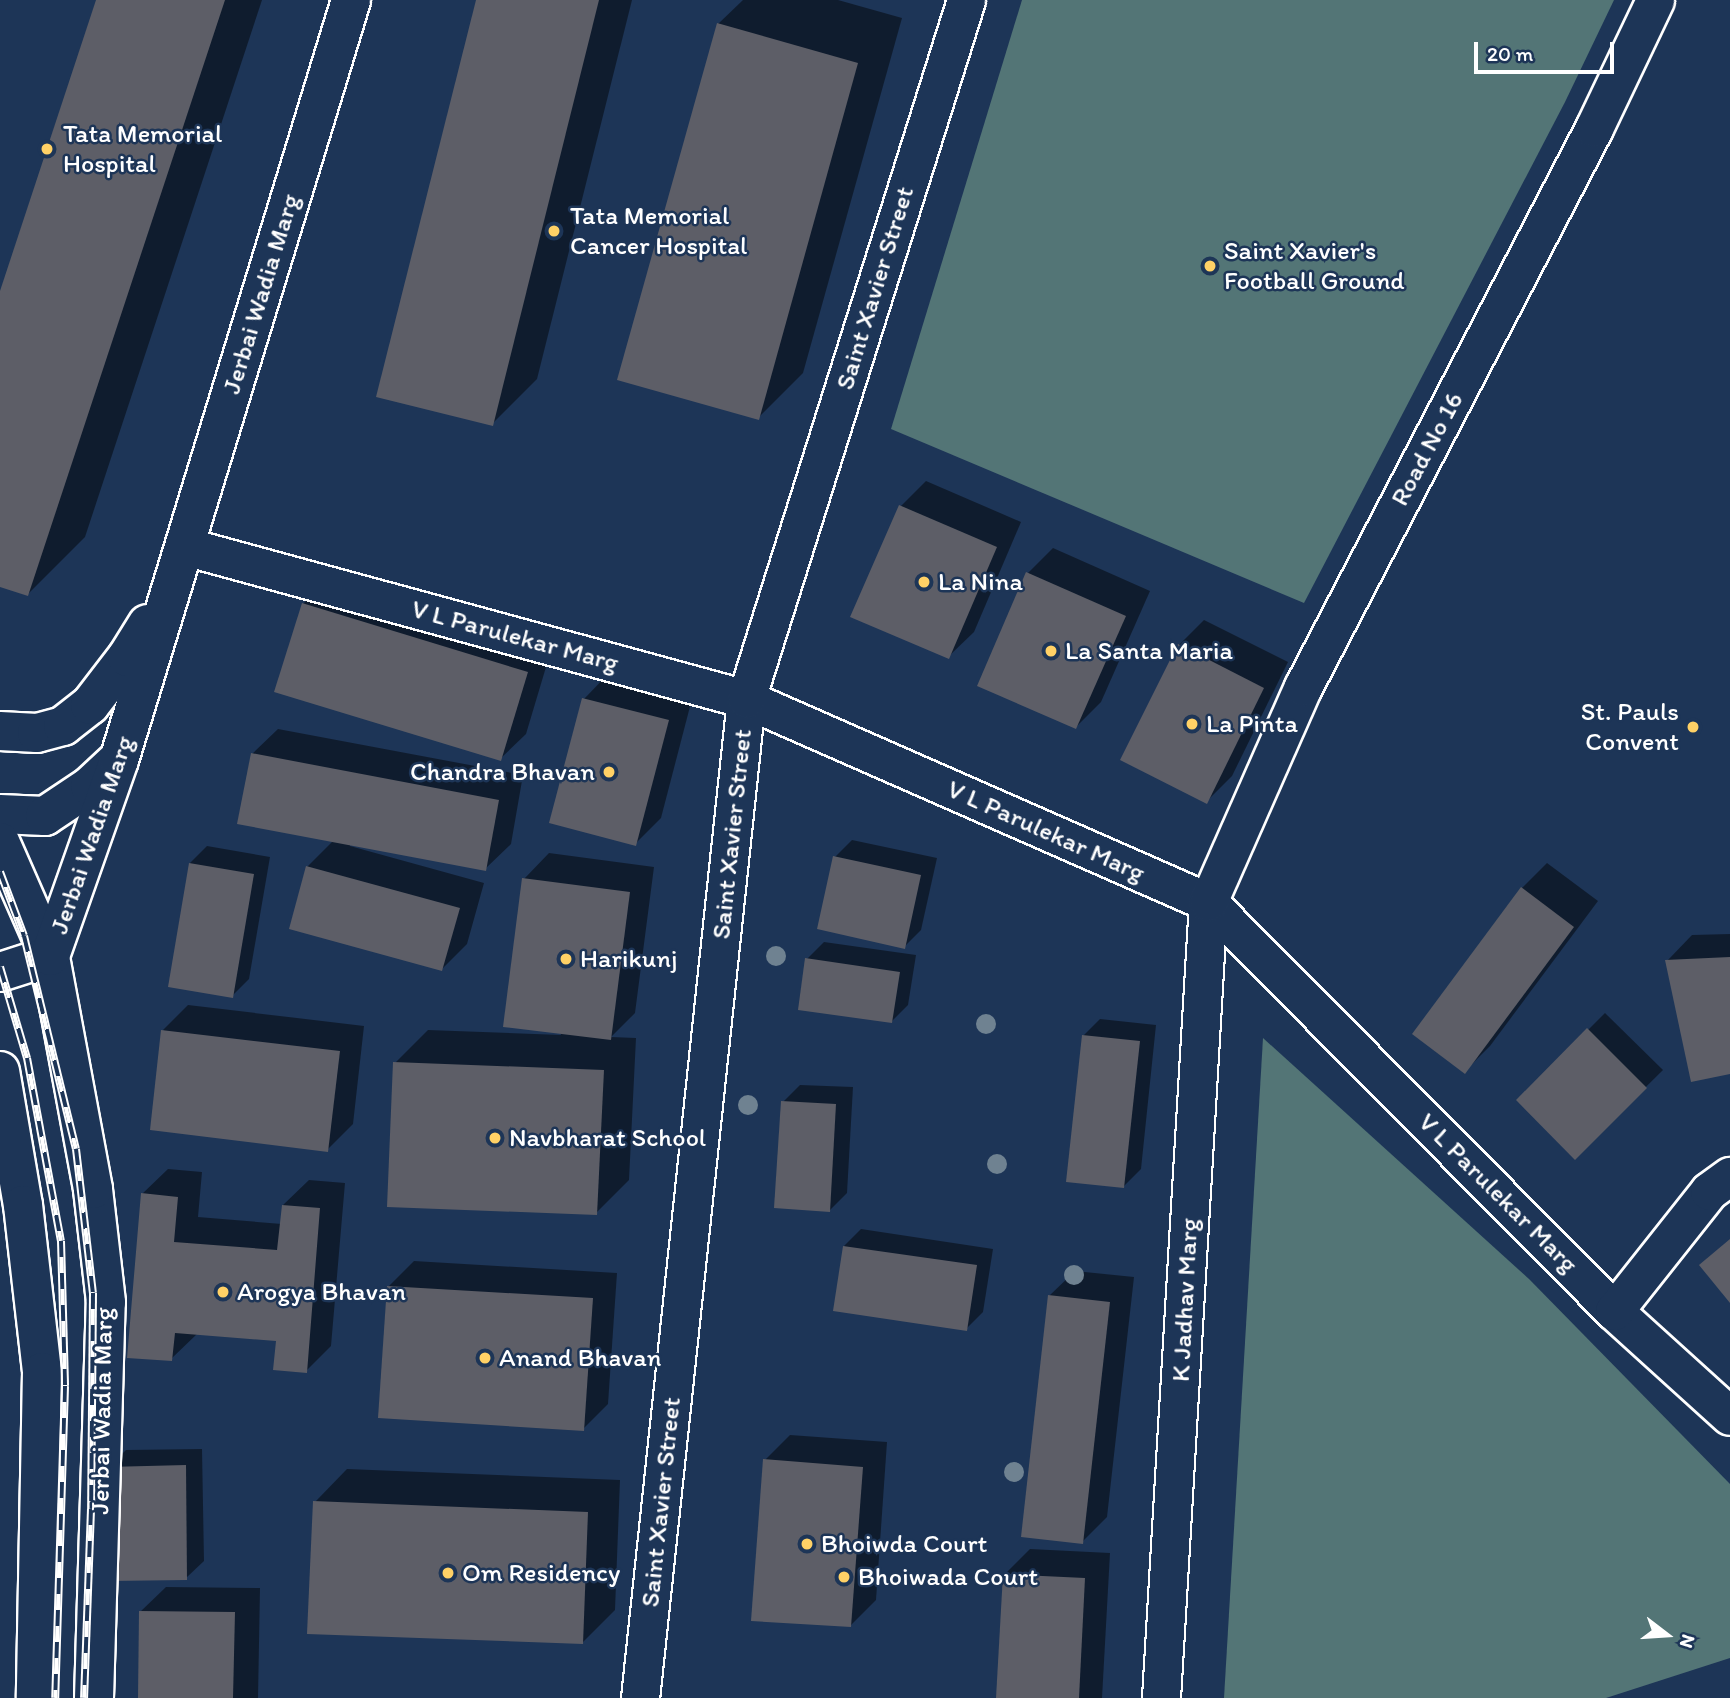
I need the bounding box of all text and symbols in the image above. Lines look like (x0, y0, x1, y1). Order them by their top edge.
scale bar (1478, 28, 1618, 72)
text: 20 m (1487, 41, 1533, 66)
place label: Tata Memorial Hospital (63, 118, 222, 180)
marker: Tata Memorial Hospital (37, 139, 57, 159)
street label: Saint Xavier Street (829, 183, 921, 393)
street label: Jerbai Wadia Marg (216, 190, 306, 398)
place label: Tata Memorial Cancer Hospital (570, 200, 748, 262)
marker: Tata Memorial Cancer Hospital (544, 221, 564, 241)
place label: Saint Xavier's Football Ground (1224, 235, 1404, 296)
marker: Saint Xavier's Football Ground (1202, 258, 1218, 274)
street label: Road No 16 (1384, 387, 1470, 511)
place label: La Nina (938, 566, 1022, 598)
marker: La Nina (916, 574, 932, 590)
street label: V L Parulekar Marg (408, 593, 622, 679)
place label: La Santa Maria (1065, 635, 1233, 667)
marker: La Santa Maria (1043, 643, 1059, 659)
place label: St. Pauls Convent (1582, 696, 1679, 758)
place label: La Pinta (1206, 708, 1297, 740)
marker: La Pinta (1184, 716, 1200, 732)
marker: St. Pauls Convent (1685, 719, 1701, 735)
street label: Saint Xavier Street (705, 728, 759, 940)
street label: Jerbai Wadia Marg (44, 732, 140, 938)
place label: Chandra Bhavan (410, 756, 595, 788)
marker: Chandra Bhavan (601, 764, 617, 780)
street label: V L Parulekar Marg (942, 773, 1150, 889)
place label: Harikunj (580, 943, 677, 975)
marker: Harikunj (558, 951, 574, 967)
street label: V L Parulekar Marg (1412, 1107, 1584, 1279)
place label: Navbharat School (509, 1122, 706, 1154)
marker: Navbharat School (487, 1130, 503, 1146)
street label: K Jadhav Marg (1165, 1217, 1205, 1383)
place label: Arogya Bhavan (237, 1276, 405, 1308)
marker: Arogya Bhavan (215, 1284, 231, 1300)
street label: Jerbai Wadia Marg (85, 1307, 119, 1515)
place label: Anand Bhavan (499, 1342, 662, 1374)
marker: Anand Bhavan (477, 1350, 493, 1366)
street label: Saint Xavier Street (634, 1396, 688, 1608)
place label: Bhoiwda Court (821, 1528, 987, 1560)
marker: Bhoiwda Court (799, 1536, 815, 1552)
place label: Om Residency (462, 1557, 620, 1589)
place label: Bhoiwada Court (858, 1561, 1038, 1593)
marker: Om Residency (440, 1565, 456, 1581)
marker: Bhoiwada Court (836, 1569, 852, 1585)
north arrow (1632, 1600, 1702, 1670)
text: N (1675, 1632, 1700, 1651)

